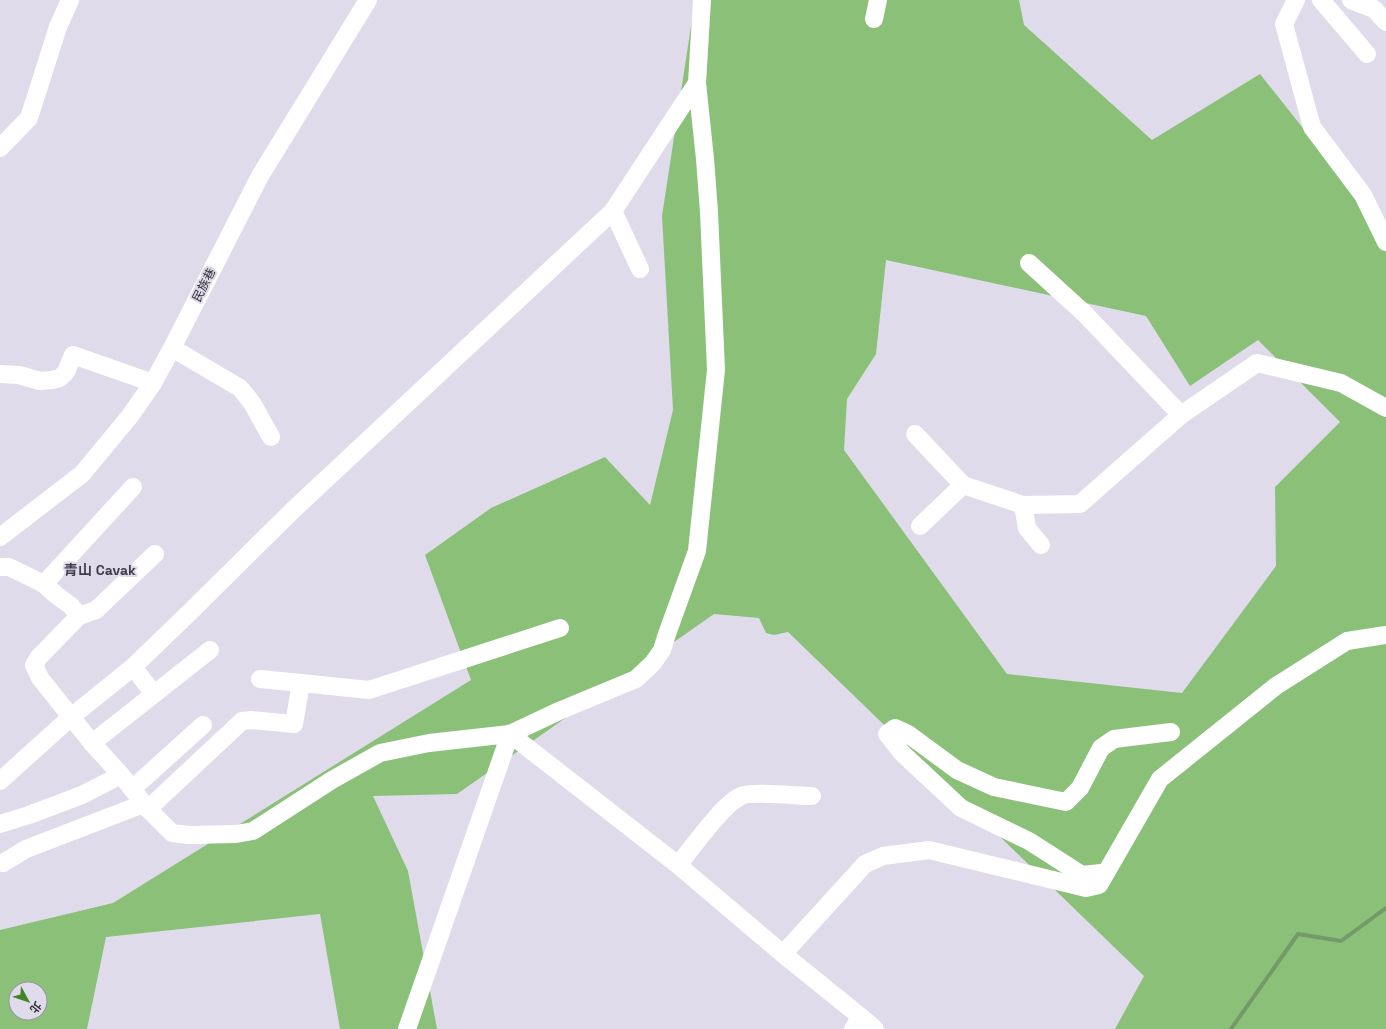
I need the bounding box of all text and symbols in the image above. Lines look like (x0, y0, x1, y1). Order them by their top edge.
street label: 民族巷 (189, 265, 219, 305)
district label: 青山 Cavak (64, 561, 136, 579)
north arrow (8, 981, 48, 1021)
text: 北 (27, 999, 45, 1016)

